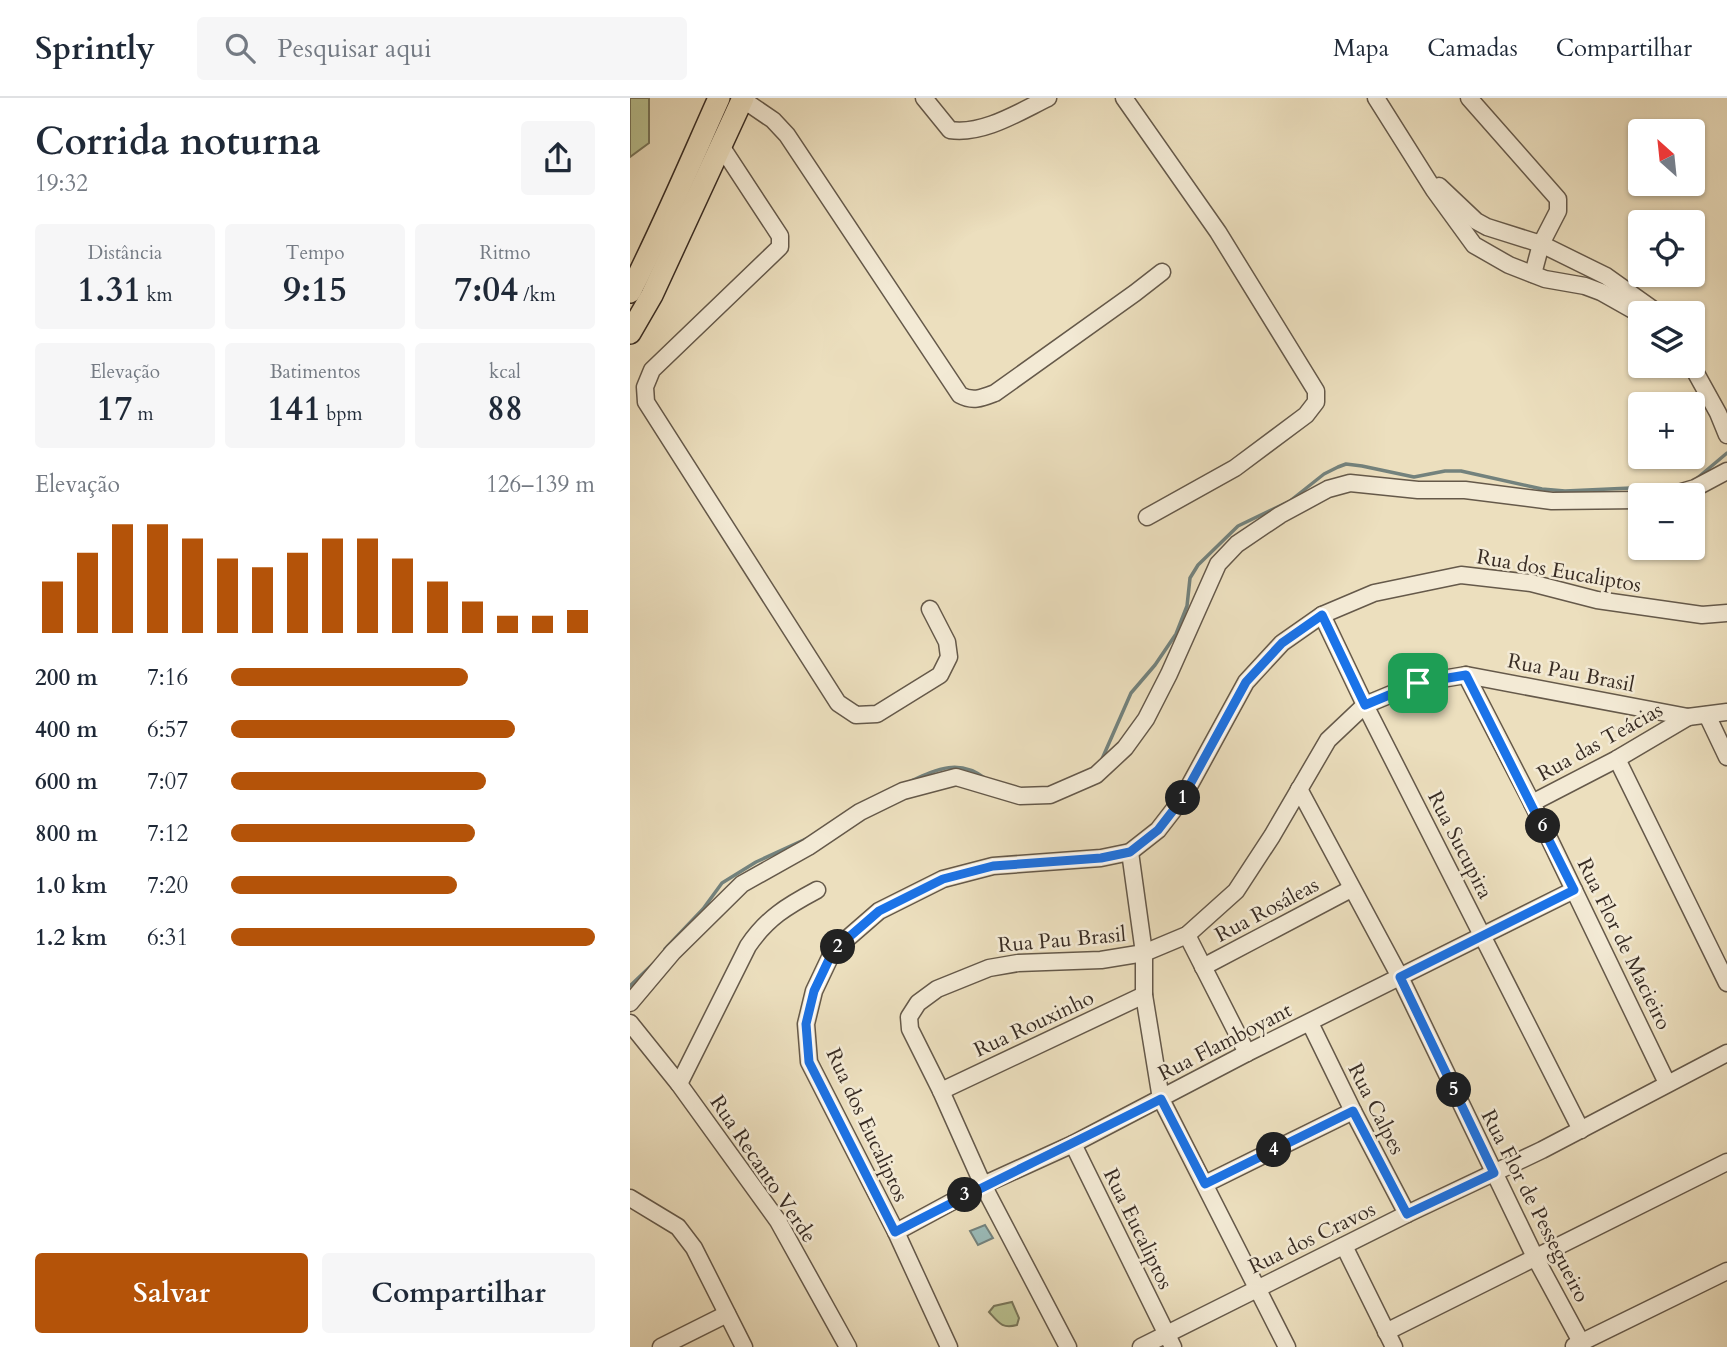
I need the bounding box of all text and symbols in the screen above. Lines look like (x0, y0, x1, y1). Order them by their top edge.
search box (197, 17, 687, 80)
text: Sprintly (35, 26, 155, 71)
icon: search (221, 29, 259, 67)
text: Pesquisar aqui (277, 31, 432, 66)
text: Mapa (1333, 32, 1389, 65)
text: Camadas (1427, 32, 1518, 65)
text: Compartilhar (1556, 32, 1692, 65)
text: Corrida noturna (35, 116, 321, 168)
north arrow (1628, 119, 1704, 196)
map controls (1628, 119, 1705, 560)
button: share (521, 121, 595, 195)
text: 19:32 (35, 168, 88, 199)
button: locate (1628, 210, 1705, 287)
text: Distância (88, 240, 162, 266)
text: Tempo (285, 240, 345, 266)
text: Ritmo (480, 240, 530, 266)
text: 1.31 (77, 266, 141, 314)
text: 9:15 (283, 266, 347, 314)
text: 7:04 (454, 266, 518, 314)
text: km (141, 282, 173, 308)
text: /km (518, 282, 556, 308)
button: layers (1628, 301, 1705, 378)
text: Elevação (90, 359, 160, 385)
text: Batimentos (270, 359, 360, 385)
text: kcal (489, 359, 521, 385)
text: 17 (96, 385, 132, 433)
text: 141 (267, 385, 321, 433)
text: 88 (487, 385, 523, 433)
button: + (1628, 392, 1705, 469)
text: m (132, 401, 154, 427)
text: bpm (321, 401, 363, 427)
text: Elevação (35, 469, 120, 500)
text: 126–139 m (486, 469, 595, 500)
button: − (1628, 483, 1705, 560)
street label: Rua dos Eucaliptos (1474, 542, 1644, 600)
street label: Rua Pau Brasil (1505, 646, 1637, 700)
pin (1388, 653, 1448, 713)
text: 200 m (35, 662, 98, 693)
text: 7:16 (147, 662, 188, 693)
icon: arrive (1399, 664, 1437, 702)
street label: Rua das Teácias (1532, 696, 1668, 788)
text: 400 m (35, 714, 98, 745)
text: 6:57 (147, 714, 188, 745)
text: 600 m (35, 766, 98, 797)
text: 7:07 (147, 766, 188, 797)
pin: 1 (1166, 780, 1200, 816)
text: 1 (1178, 784, 1187, 810)
street label: Rua Sucupira (1420, 786, 1500, 904)
pin: 6 (1525, 808, 1560, 844)
text: 6 (1538, 812, 1547, 838)
text: 800 m (35, 818, 98, 849)
text: 7:12 (147, 818, 188, 849)
street label: Rua Flor de Macieiro (1570, 853, 1678, 1035)
text: 1.0 km (35, 870, 107, 901)
text: 7:20 (147, 870, 188, 901)
street label: Rua Rosáleas (1210, 870, 1324, 950)
street label: Rua Pau Brasil (997, 920, 1127, 960)
text: 1.2 km (35, 922, 107, 953)
text: 6:31 (147, 922, 188, 953)
pin: 2 (820, 930, 856, 964)
text: 2 (833, 933, 842, 959)
street label: Rua Rouxinho (969, 984, 1099, 1064)
street label: Rua Flamboyant (1153, 996, 1297, 1088)
street label: Rua dos Eucaliptos (819, 1043, 915, 1207)
street label: Rua Calpes (1341, 1058, 1411, 1160)
pin: 5 (1436, 1072, 1472, 1108)
text: 5 (1449, 1076, 1458, 1102)
street label: Rua Recanto Verde (703, 1089, 823, 1249)
street label: Rua Flor de Pessegueiro (1474, 1105, 1596, 1307)
pin: 4 (1256, 1132, 1292, 1168)
text: 4 (1269, 1136, 1278, 1162)
street label: Rua Eucaliptos (1096, 1164, 1180, 1294)
pin: 3 (948, 1178, 982, 1212)
text: 3 (960, 1181, 969, 1207)
street label: Rua dos Cravos (1244, 1195, 1380, 1281)
button: Salvar (35, 1253, 308, 1333)
button: Compartilhar (322, 1253, 595, 1333)

